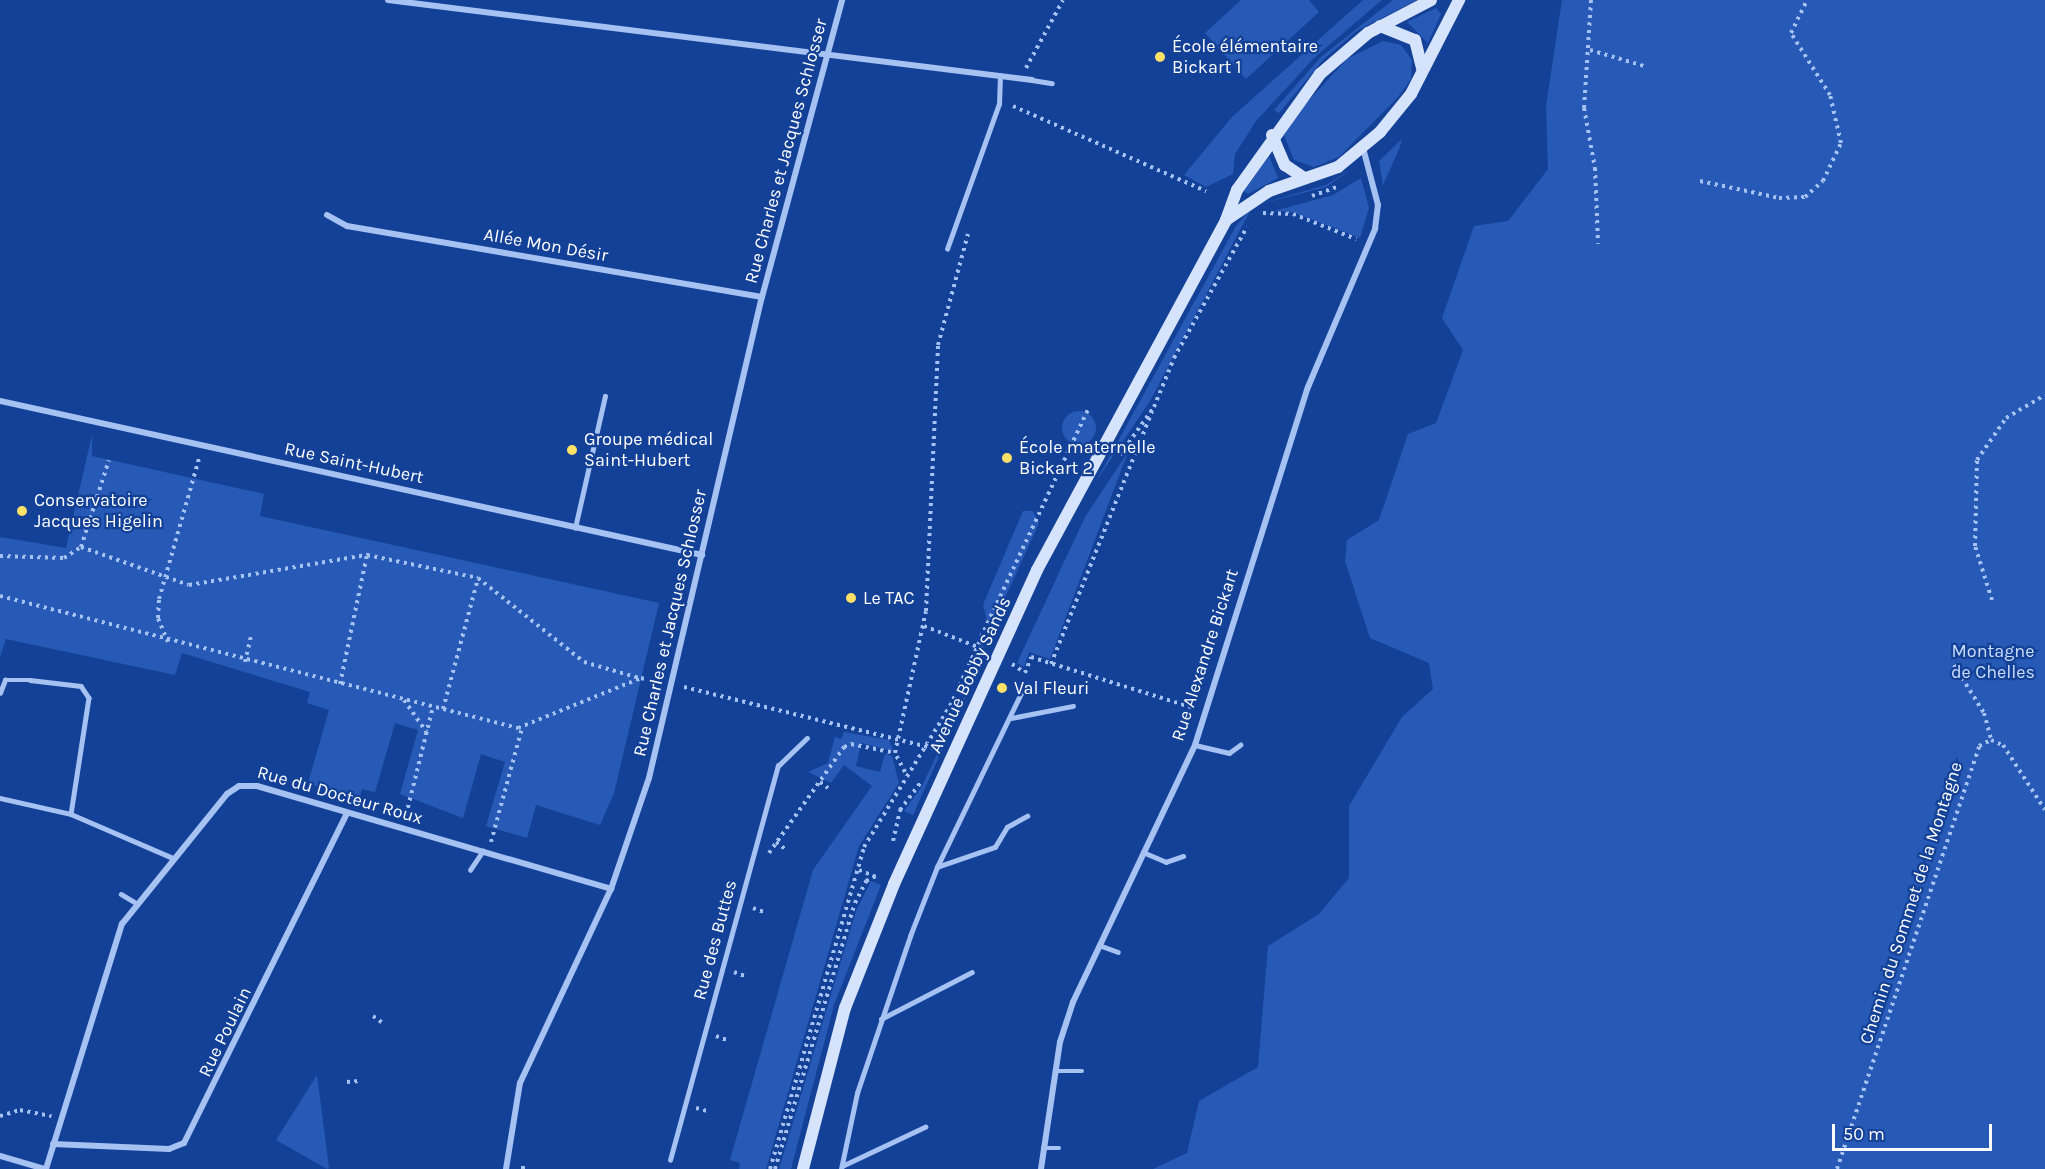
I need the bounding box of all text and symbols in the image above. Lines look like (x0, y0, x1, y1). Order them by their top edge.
street label: Rue Charles et Jacques Schlosser (740, 16, 832, 286)
place label: École élémentaire Bickart 1 (1172, 36, 1318, 78)
marker: École élémentaire Bickart 1 (1153, 50, 1167, 64)
street label: Allée Mon Désir (482, 223, 610, 267)
place label: Groupe médical Saint-Hubert (584, 429, 713, 472)
place label: École maternelle Bickart 2 (1019, 437, 1155, 480)
street label: Rue Saint-Hubert (282, 438, 426, 488)
marker: Groupe médical Saint-Hubert (565, 443, 579, 457)
marker: École maternelle Bickart 2 (1000, 451, 1014, 465)
street label: Rue Charles et Jacques Schlosser (629, 487, 711, 759)
place label: Conservatoire Jacques Higelin (34, 490, 163, 532)
marker: Conservatoire Jacques Higelin (15, 504, 29, 518)
street label: Rue Alexandre Bickart (1167, 566, 1243, 744)
place label: Le TAC (863, 587, 915, 609)
marker: Le TAC (844, 591, 858, 605)
street label: Avenue Bobby Sands (924, 593, 1016, 757)
park label: Montagne de Chelles (1951, 641, 2035, 684)
place label: Val Fleuri (1014, 677, 1089, 699)
marker: Val Fleuri (995, 681, 1009, 695)
street label: Chemin du Sommet de la Montagne (1855, 759, 1967, 1047)
street label: Rue du Docteur Roux (255, 761, 425, 829)
street label: Rue des Buttes (689, 878, 741, 1002)
street label: Rue Poulain (194, 984, 256, 1080)
scale bar (1835, 1112, 1996, 1150)
text: 50 m (1843, 1123, 1885, 1145)

